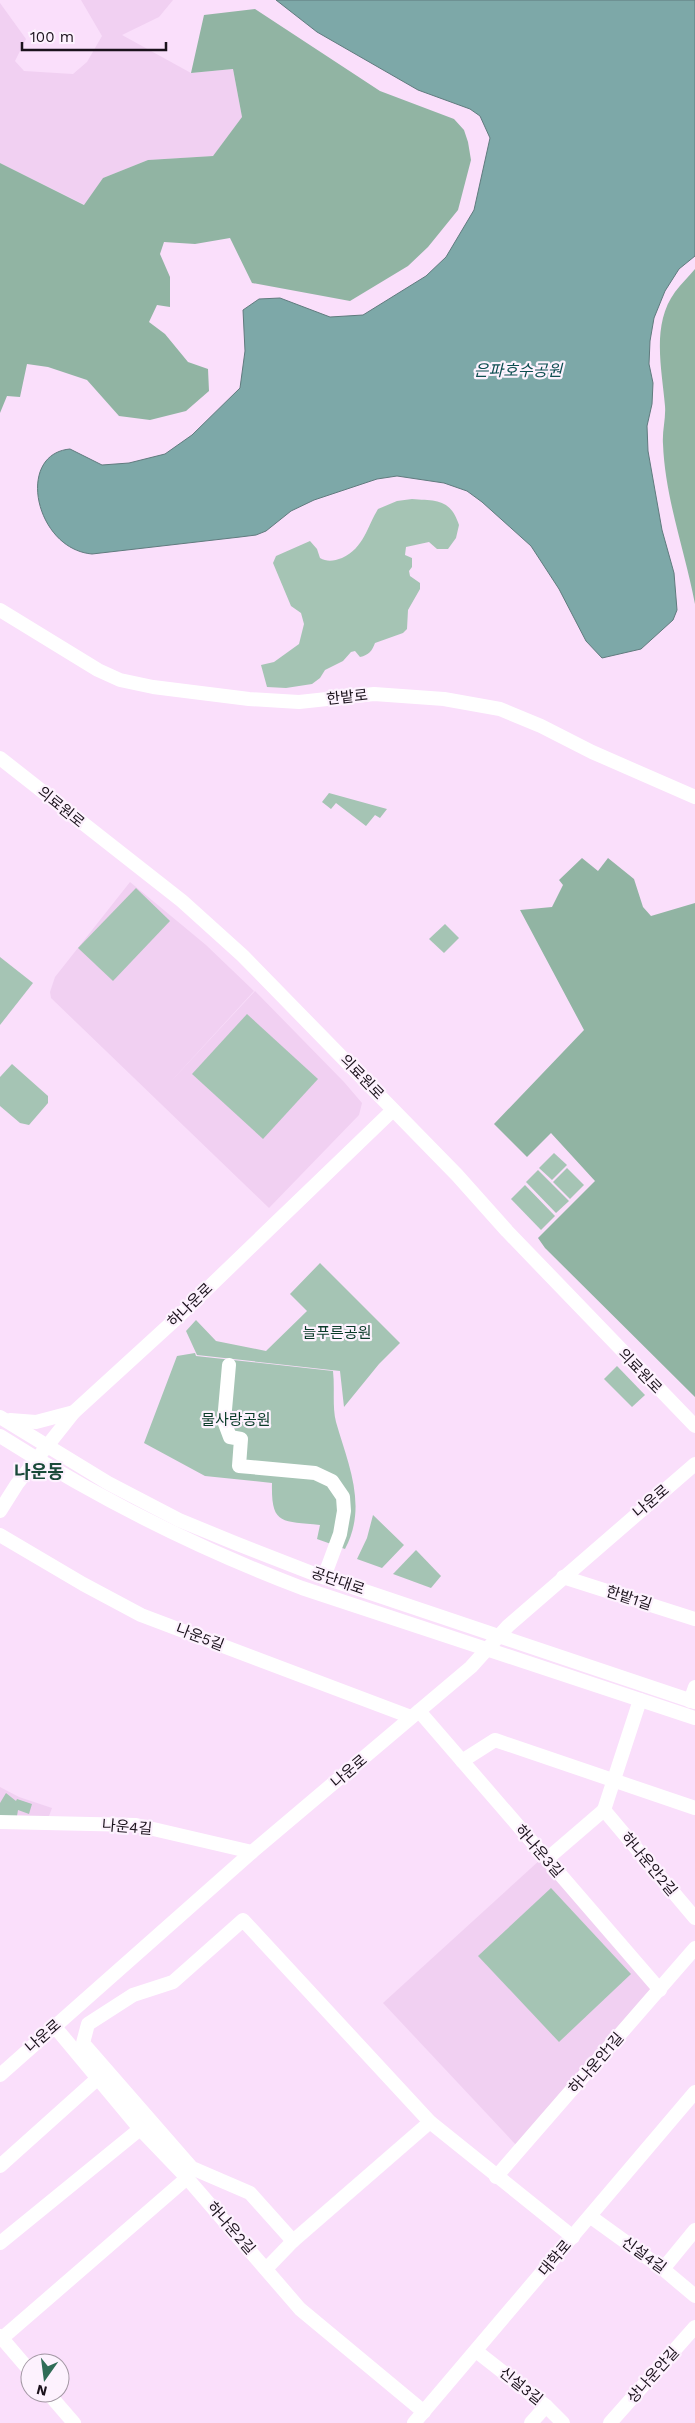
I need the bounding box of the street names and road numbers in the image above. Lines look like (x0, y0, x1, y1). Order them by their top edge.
street label: 한밭로 (325, 686, 369, 708)
street label: 의료원로 (34, 783, 88, 831)
street label: 의료원로 (336, 1051, 388, 1103)
street label: 하나운로 (164, 1279, 216, 1331)
street label: 의료원로 (614, 1345, 666, 1397)
street label: 나운로 (629, 1481, 673, 1521)
street label: 공단대로 (309, 1564, 367, 1598)
street label: 한밭1길 (604, 1582, 654, 1614)
street label: 나운5길 (173, 1620, 227, 1654)
street label: 나운로 (327, 1751, 371, 1791)
street label: 나운4길 (101, 1816, 153, 1838)
street label: 하나운3길 (511, 1821, 567, 1881)
street label: 하나운안2길 (617, 1828, 681, 1900)
street label: 나운로 (21, 2016, 65, 2056)
street label: 하나운안1길 (565, 2029, 627, 2097)
street label: 하나운2길 (203, 2198, 259, 2258)
street label: 신설4길 (618, 2233, 670, 2277)
street label: 대학로 (535, 2236, 575, 2280)
street label: 상나운안길 (623, 2343, 683, 2407)
street label: 신설3길 (496, 2363, 546, 2409)

